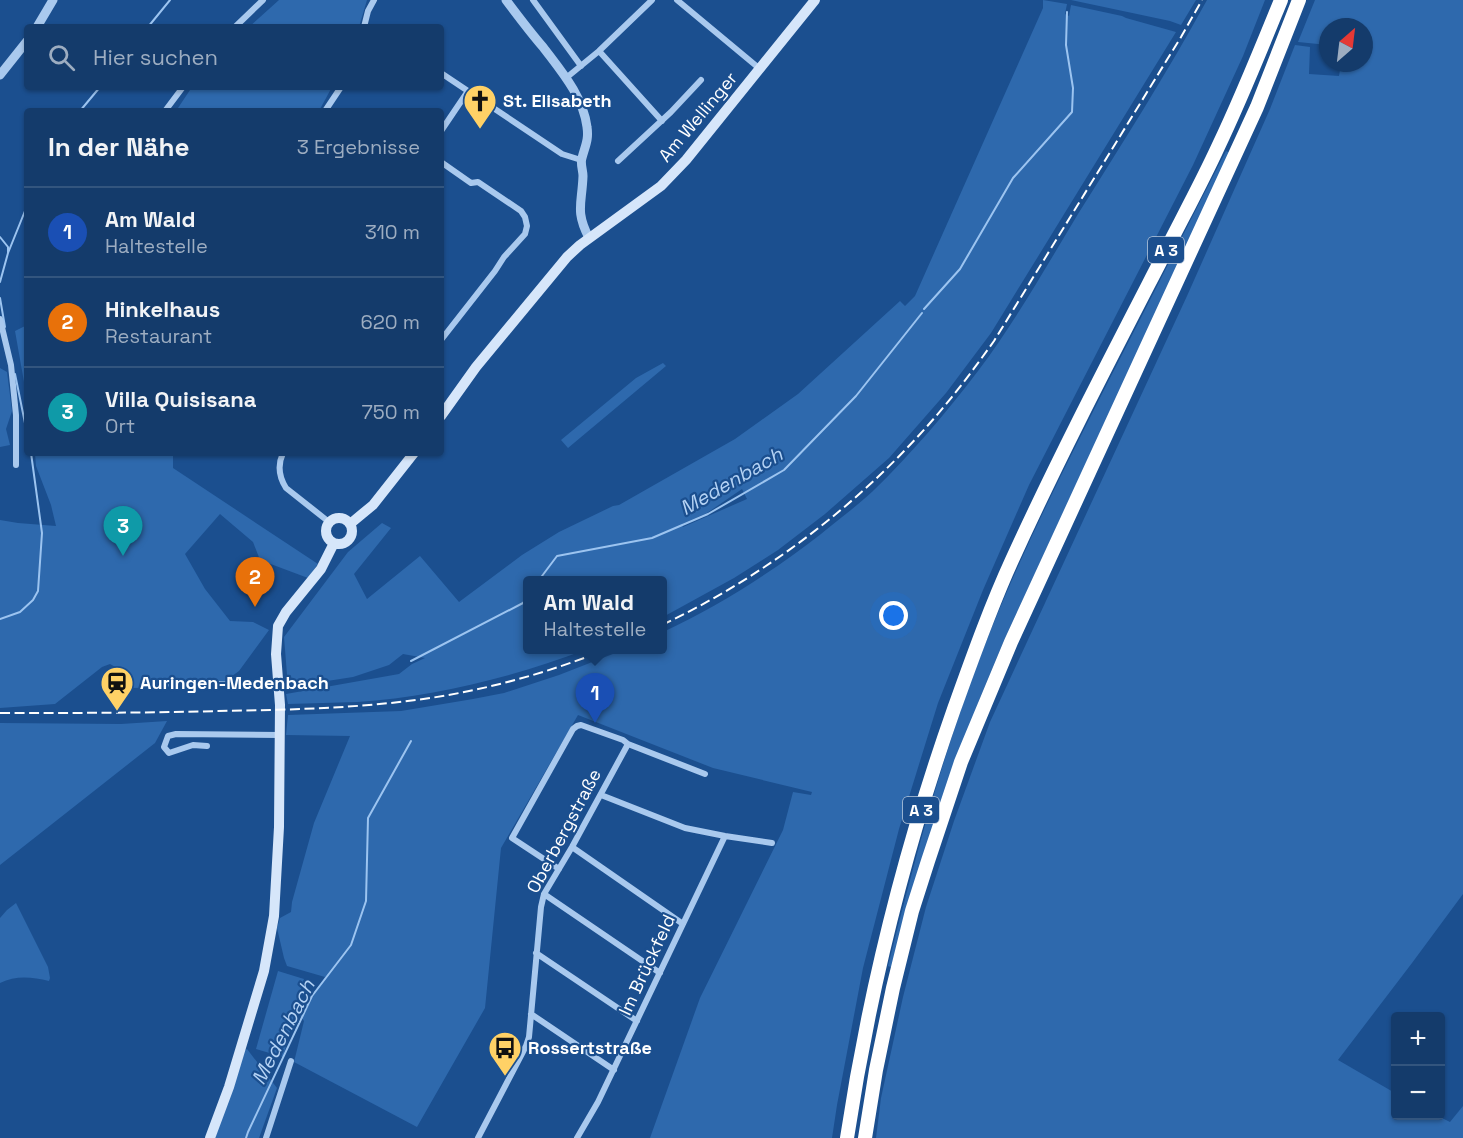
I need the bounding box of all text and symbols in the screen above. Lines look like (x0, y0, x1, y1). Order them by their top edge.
north arrow (1319, 18, 1373, 72)
search box (24, 24, 444, 90)
icon: search (45, 41, 78, 74)
text: Hier suchen (93, 43, 218, 71)
street label: Am Wellinger (653, 67, 742, 166)
church icon: St. Elisabeth (462, 83, 498, 130)
place label: St. Elisabeth (503, 89, 612, 112)
text: In der Nähe (48, 130, 189, 164)
text: 3 Ergebnisse (297, 134, 420, 160)
text: Am Wald (105, 205, 195, 233)
text: 1 (63, 219, 72, 245)
text: 310 m (365, 219, 420, 245)
text: Haltestelle (105, 233, 208, 259)
road number: A 3 (1148, 237, 1184, 263)
text: Hinkelhaus (105, 295, 220, 323)
text: 2 (62, 309, 73, 335)
text: 620 m (361, 309, 420, 335)
text: Restaurant (105, 323, 212, 349)
text: Villa Quisisana (105, 385, 257, 413)
text: 3 (61, 399, 74, 425)
text: 750 m (362, 399, 420, 425)
text: Ort (105, 413, 135, 439)
water label: Medenbach (675, 441, 788, 521)
pin: 3 (104, 506, 142, 556)
pin: 2 (236, 558, 274, 607)
popup (523, 576, 667, 654)
text: Am Wald (544, 588, 634, 616)
your location (879, 601, 908, 630)
text: Haltestelle (544, 616, 646, 642)
station icon: Auringen-Medenbach (99, 665, 135, 712)
place label: Auringen-Medenbach (140, 671, 329, 694)
pin: 1 (576, 674, 614, 723)
street label: Oberbergstraße (521, 765, 606, 897)
road number: A 3 (903, 797, 939, 823)
street label: Im Brückfeld (613, 911, 680, 1019)
water label: Medenbach (245, 974, 321, 1089)
map controls (1391, 1012, 1445, 1120)
button: + (1391, 1012, 1445, 1066)
bus stop icon: Rossertstraße (487, 1030, 523, 1077)
place label: Rossertstraße (528, 1036, 652, 1059)
button: − (1391, 1066, 1445, 1120)

